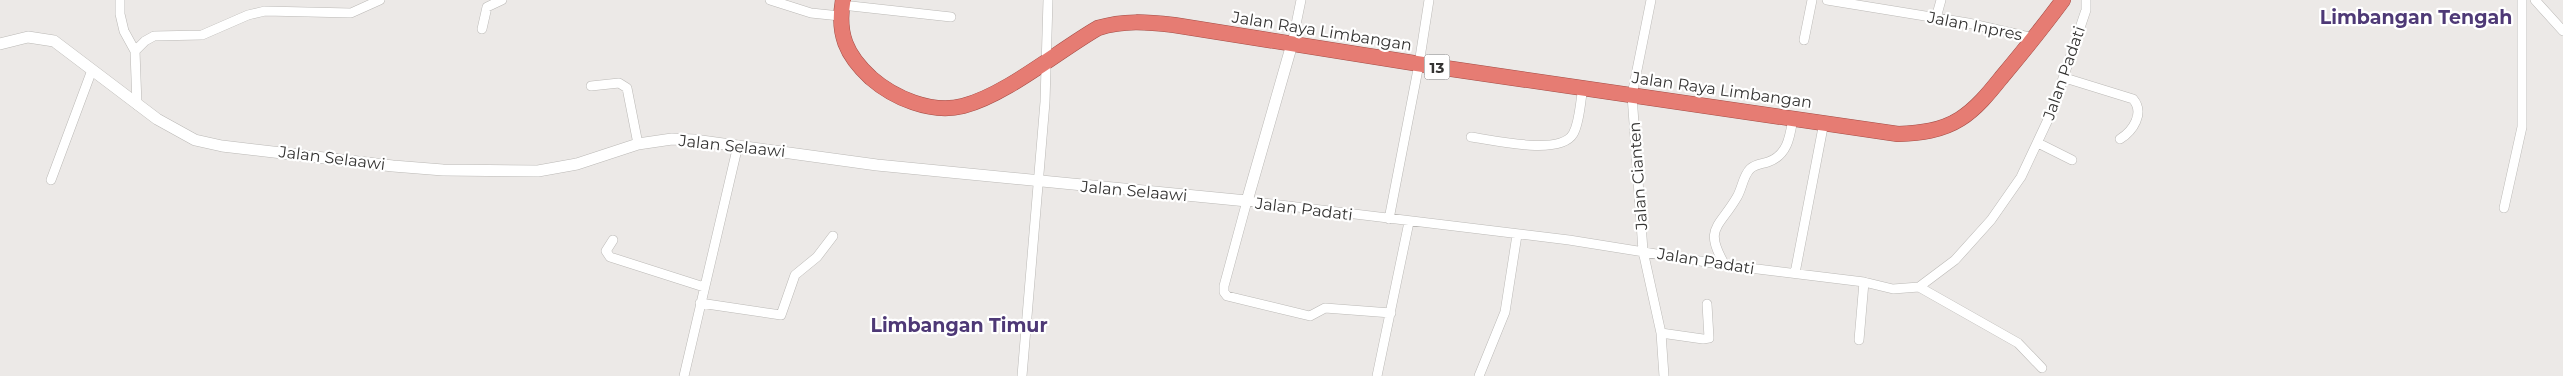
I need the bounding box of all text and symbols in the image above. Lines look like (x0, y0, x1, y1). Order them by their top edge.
district label: Limbangan Tengah (2320, 6, 2512, 29)
street label: Jalan Raya Limbangan (1230, 7, 1413, 55)
street label: Jalan Inpres (1925, 7, 2024, 45)
street label: Jalan Padati (2039, 24, 2089, 123)
road number: 13 (1424, 54, 1450, 80)
street label: Jalan Raya Limbangan (1630, 68, 1813, 112)
street label: Jalan Cianten (1625, 121, 1651, 232)
street label: Jalan Selaawi (677, 131, 786, 161)
street label: Jalan Selaawi (277, 142, 386, 174)
street label: Jalan Selaawi (1079, 177, 1188, 205)
street label: Jalan Padati (1253, 193, 1354, 224)
street label: Jalan Padati (1655, 244, 1756, 278)
district label: Limbangan Timur (870, 314, 1048, 337)

